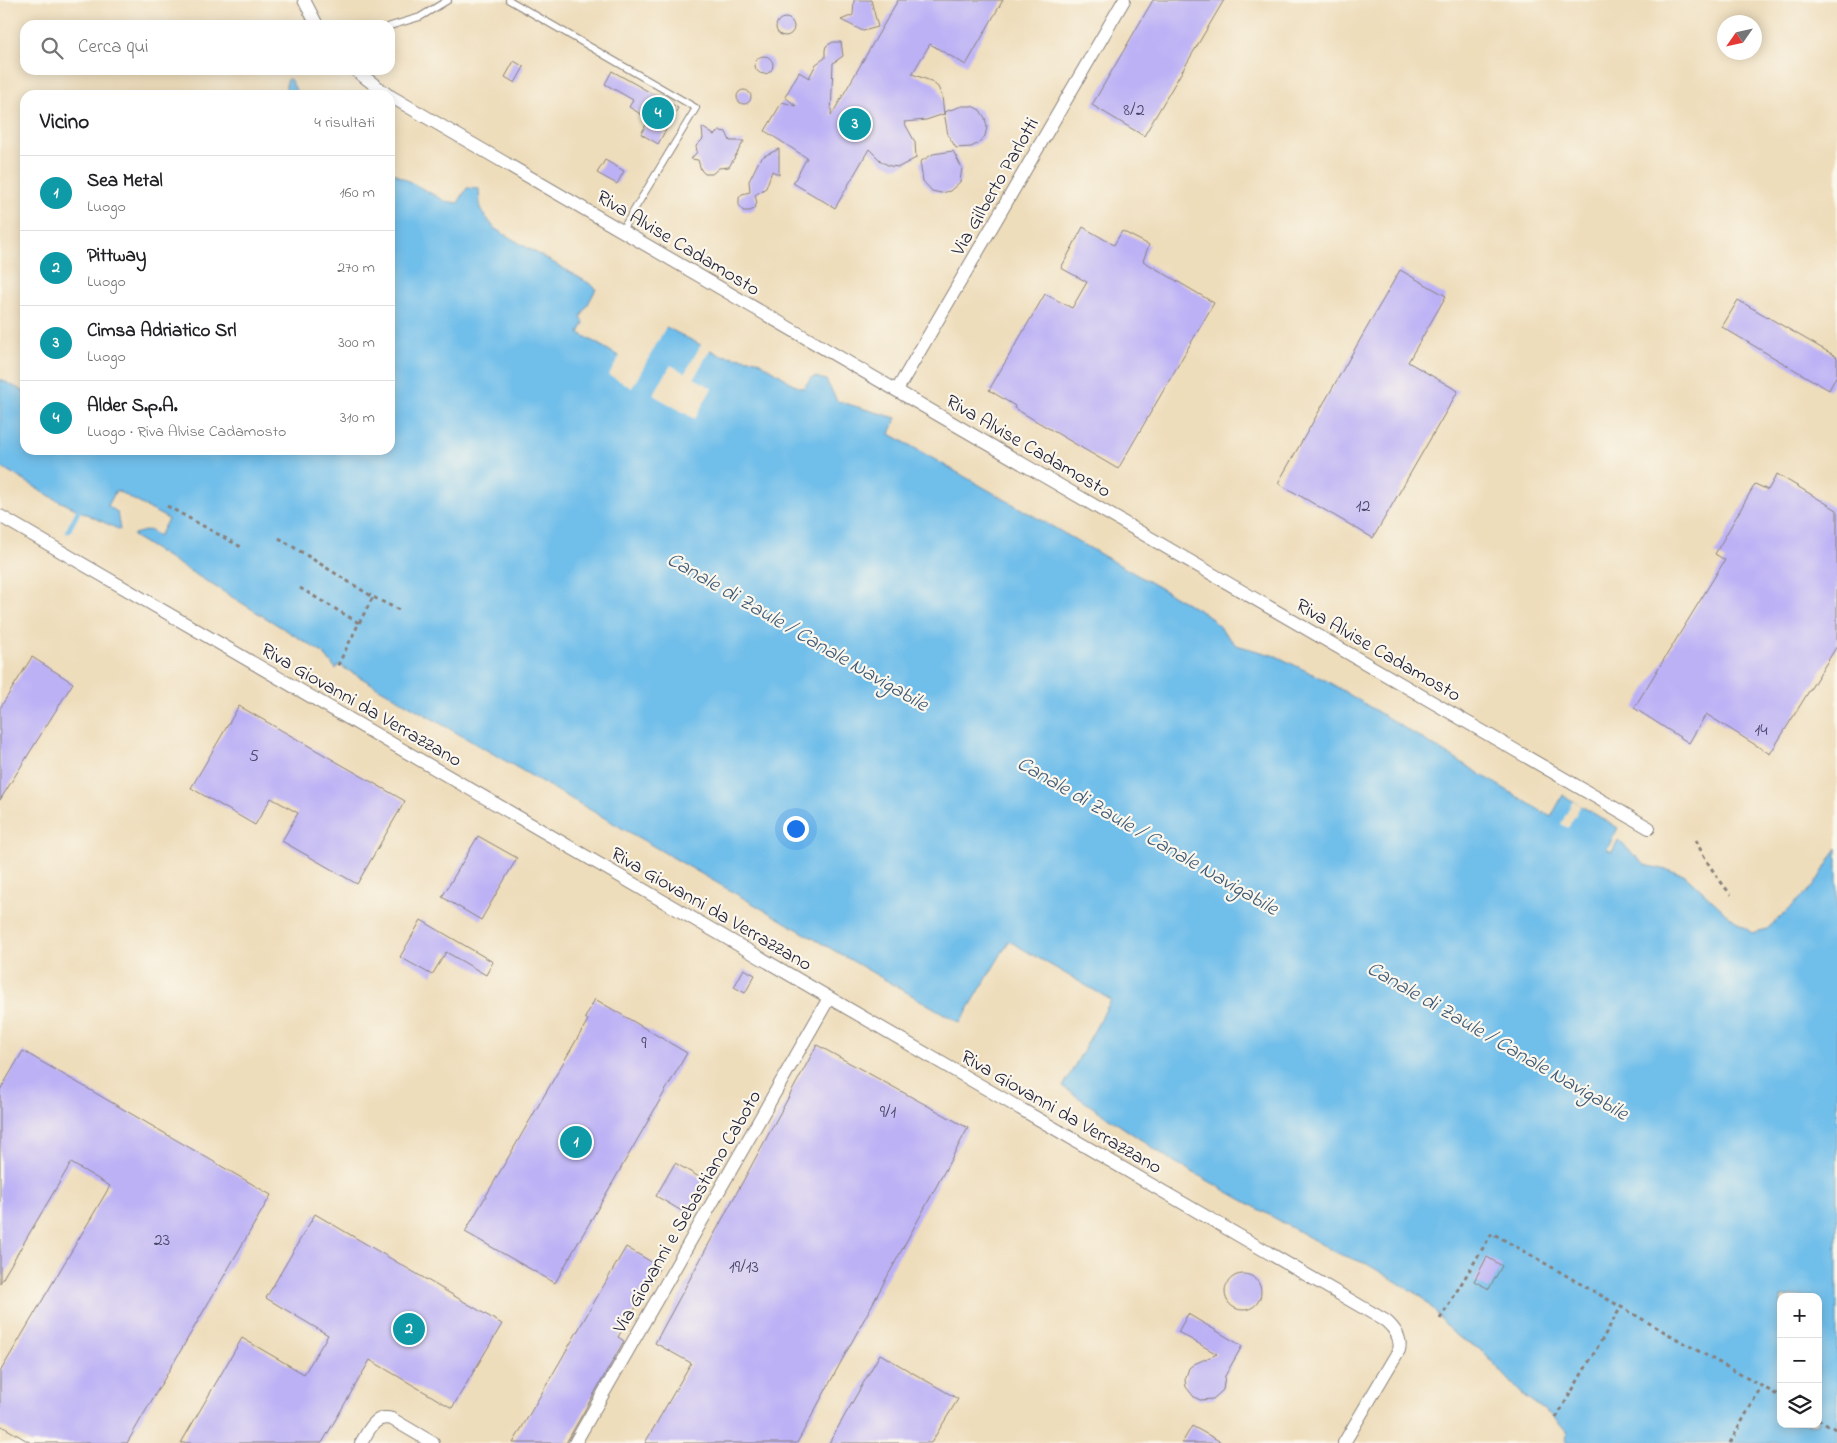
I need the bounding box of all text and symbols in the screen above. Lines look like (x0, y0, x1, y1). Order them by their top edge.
north arrow (1717, 15, 1762, 60)
search box (20, 20, 395, 75)
icon: search (38, 34, 66, 62)
text: Cerca qui (78, 34, 148, 61)
pin: 4 (642, 94, 674, 132)
house number: 8/2 (1123, 98, 1145, 124)
pin: 3 (839, 105, 871, 143)
text: Vicino (40, 108, 89, 138)
text: 4 risultati (314, 111, 375, 135)
street label: Via Gilberto Parlotti (944, 113, 1048, 263)
text: Sea Metal (87, 168, 163, 195)
text: 1 (53, 181, 59, 205)
text: 160 m (340, 181, 375, 205)
street label: Riva Alvise Cadamosto (590, 184, 765, 305)
text: Luogo (87, 195, 126, 219)
text: Pittway (87, 243, 146, 270)
text: 2 (52, 256, 60, 280)
text: 270 m (337, 256, 375, 280)
text: Luogo (87, 270, 126, 294)
text: Cimsa Adriatico Srl (87, 318, 236, 345)
text: 3 (53, 331, 59, 355)
text: 300 m (338, 331, 375, 355)
text: Luogo (87, 345, 126, 369)
street label: Riva Alvise Cadamosto (940, 388, 1116, 506)
text: Alder S.p.A. (87, 393, 178, 420)
text: 4 (53, 406, 59, 430)
text: 310 m (340, 406, 375, 430)
text: Luogo · Riva Alvise Cadamosto (87, 420, 286, 444)
house number: 12 (1356, 494, 1370, 520)
water label: Canale di Zaule / Canale Navigabile (660, 545, 935, 722)
street label: Riva Alvise Cadamosto (1290, 592, 1466, 710)
street label: Riva Giovanni da Verrazzano (255, 637, 467, 776)
house number: 14 (1754, 718, 1768, 744)
house number: 5 (249, 744, 259, 770)
water label: Canale di Zaule / Canale Navigabile (1010, 749, 1285, 926)
your location (783, 816, 809, 842)
street label: Riva Giovanni da Verrazzano (605, 841, 817, 980)
water label: Canale di Zaule / Canale Navigabile (1360, 954, 1635, 1131)
house number: 9 (641, 1031, 647, 1057)
street label: Riva Giovanni da Verrazzano (955, 1044, 1167, 1183)
street label: Via Giovanni e Sebastiano Caboto (606, 1085, 770, 1340)
house number: 9/1 (880, 1100, 897, 1126)
pin: 1 (560, 1123, 592, 1161)
house number: 23 (154, 1228, 170, 1254)
house number: 19/13 (729, 1255, 759, 1281)
map controls (1777, 1293, 1822, 1428)
button: + (1777, 1293, 1822, 1338)
pin: 2 (393, 1310, 425, 1348)
button: − (1777, 1338, 1822, 1383)
button: layers (1777, 1383, 1822, 1428)

